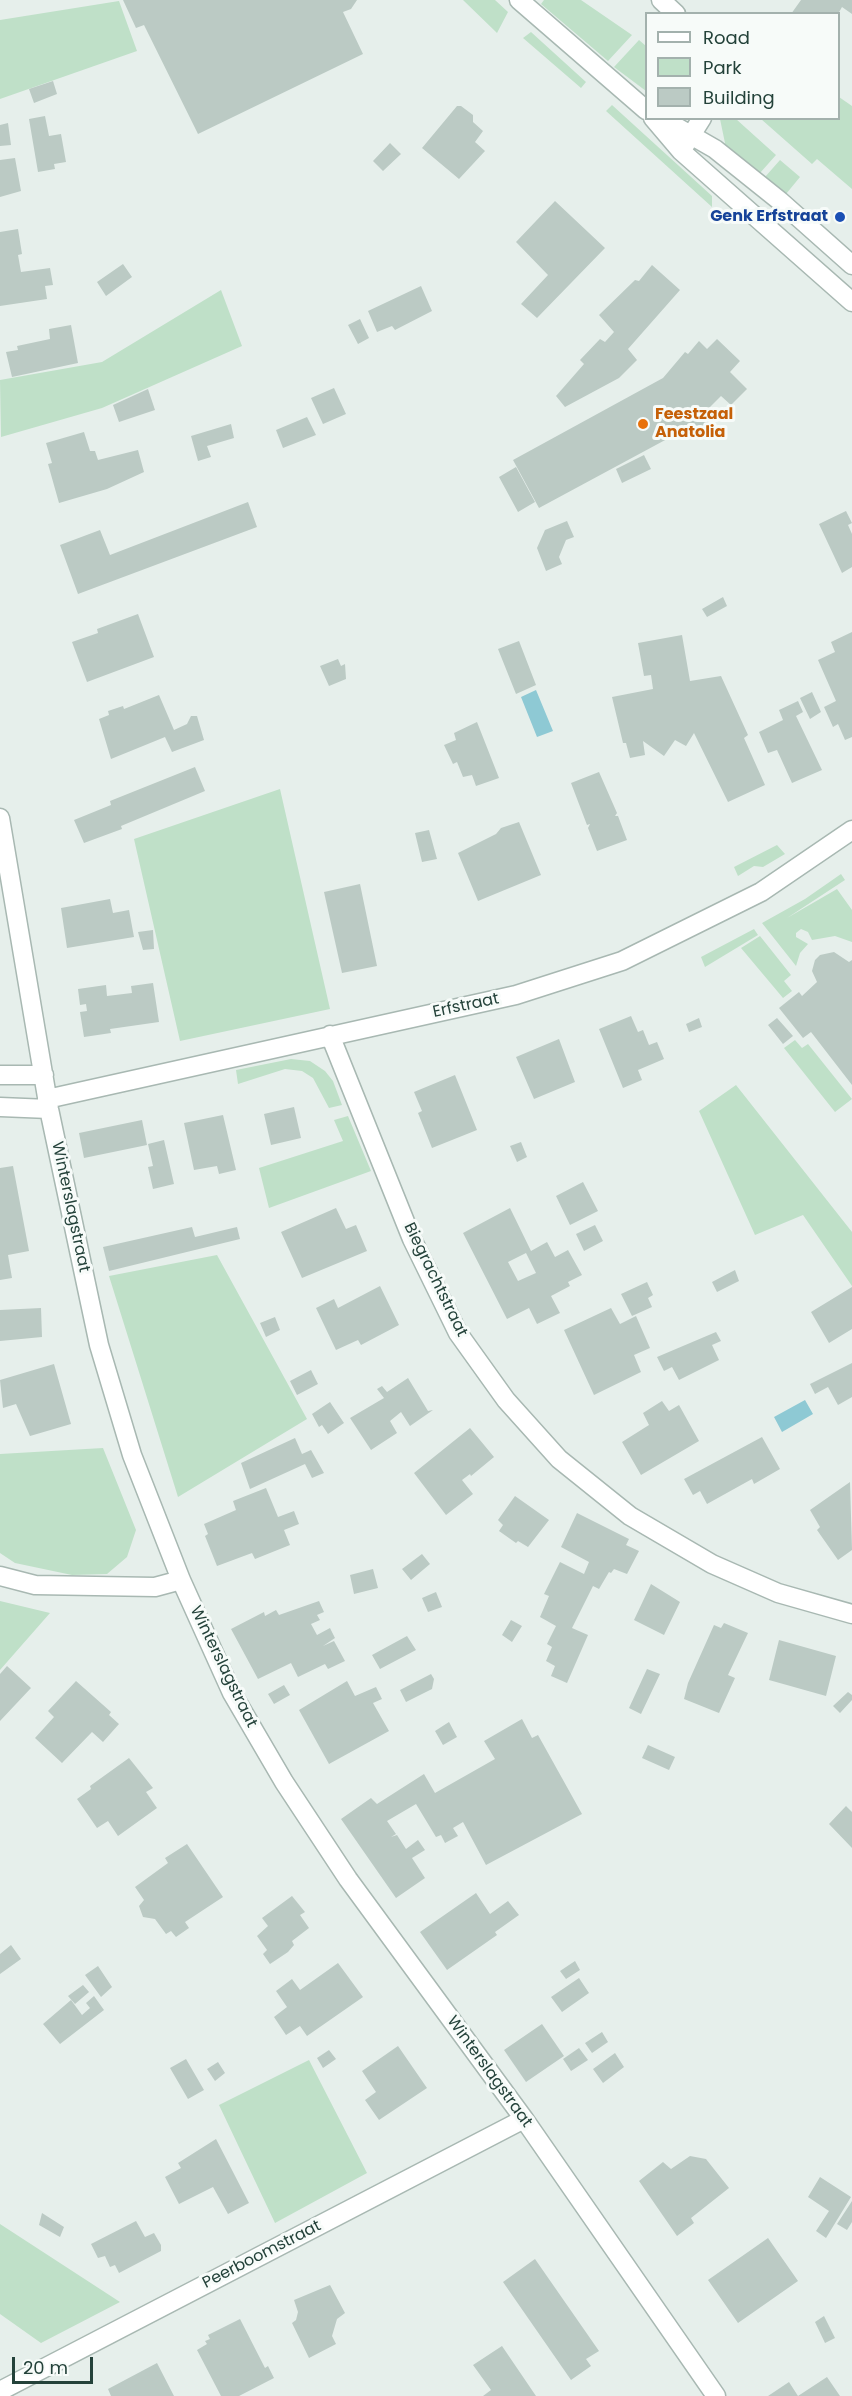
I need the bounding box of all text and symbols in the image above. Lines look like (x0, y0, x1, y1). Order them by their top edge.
legend (645, 12, 840, 120)
text: Road (703, 25, 750, 50)
text: Park (703, 55, 742, 80)
text: Building (703, 85, 775, 110)
place label: Genk Erfstraat (710, 207, 828, 227)
marker: Genk Erfstraat (833, 210, 847, 224)
place label: Feestzaal Anatolia (655, 405, 733, 443)
marker: Feestzaal Anatolia (636, 417, 650, 431)
street label: Erfstraat (431, 990, 501, 1022)
street label: Winterslagstraat (47, 1140, 93, 1274)
street label: Biegrachtstraat (399, 1220, 471, 1340)
street label: Winterslagstraat (185, 1603, 261, 1731)
street label: Winterslagstraat (442, 2013, 536, 2131)
street label: Peerboomstraat (200, 2217, 324, 2293)
scale bar (15, 2345, 96, 2383)
text: 20 m (23, 2355, 68, 2380)

